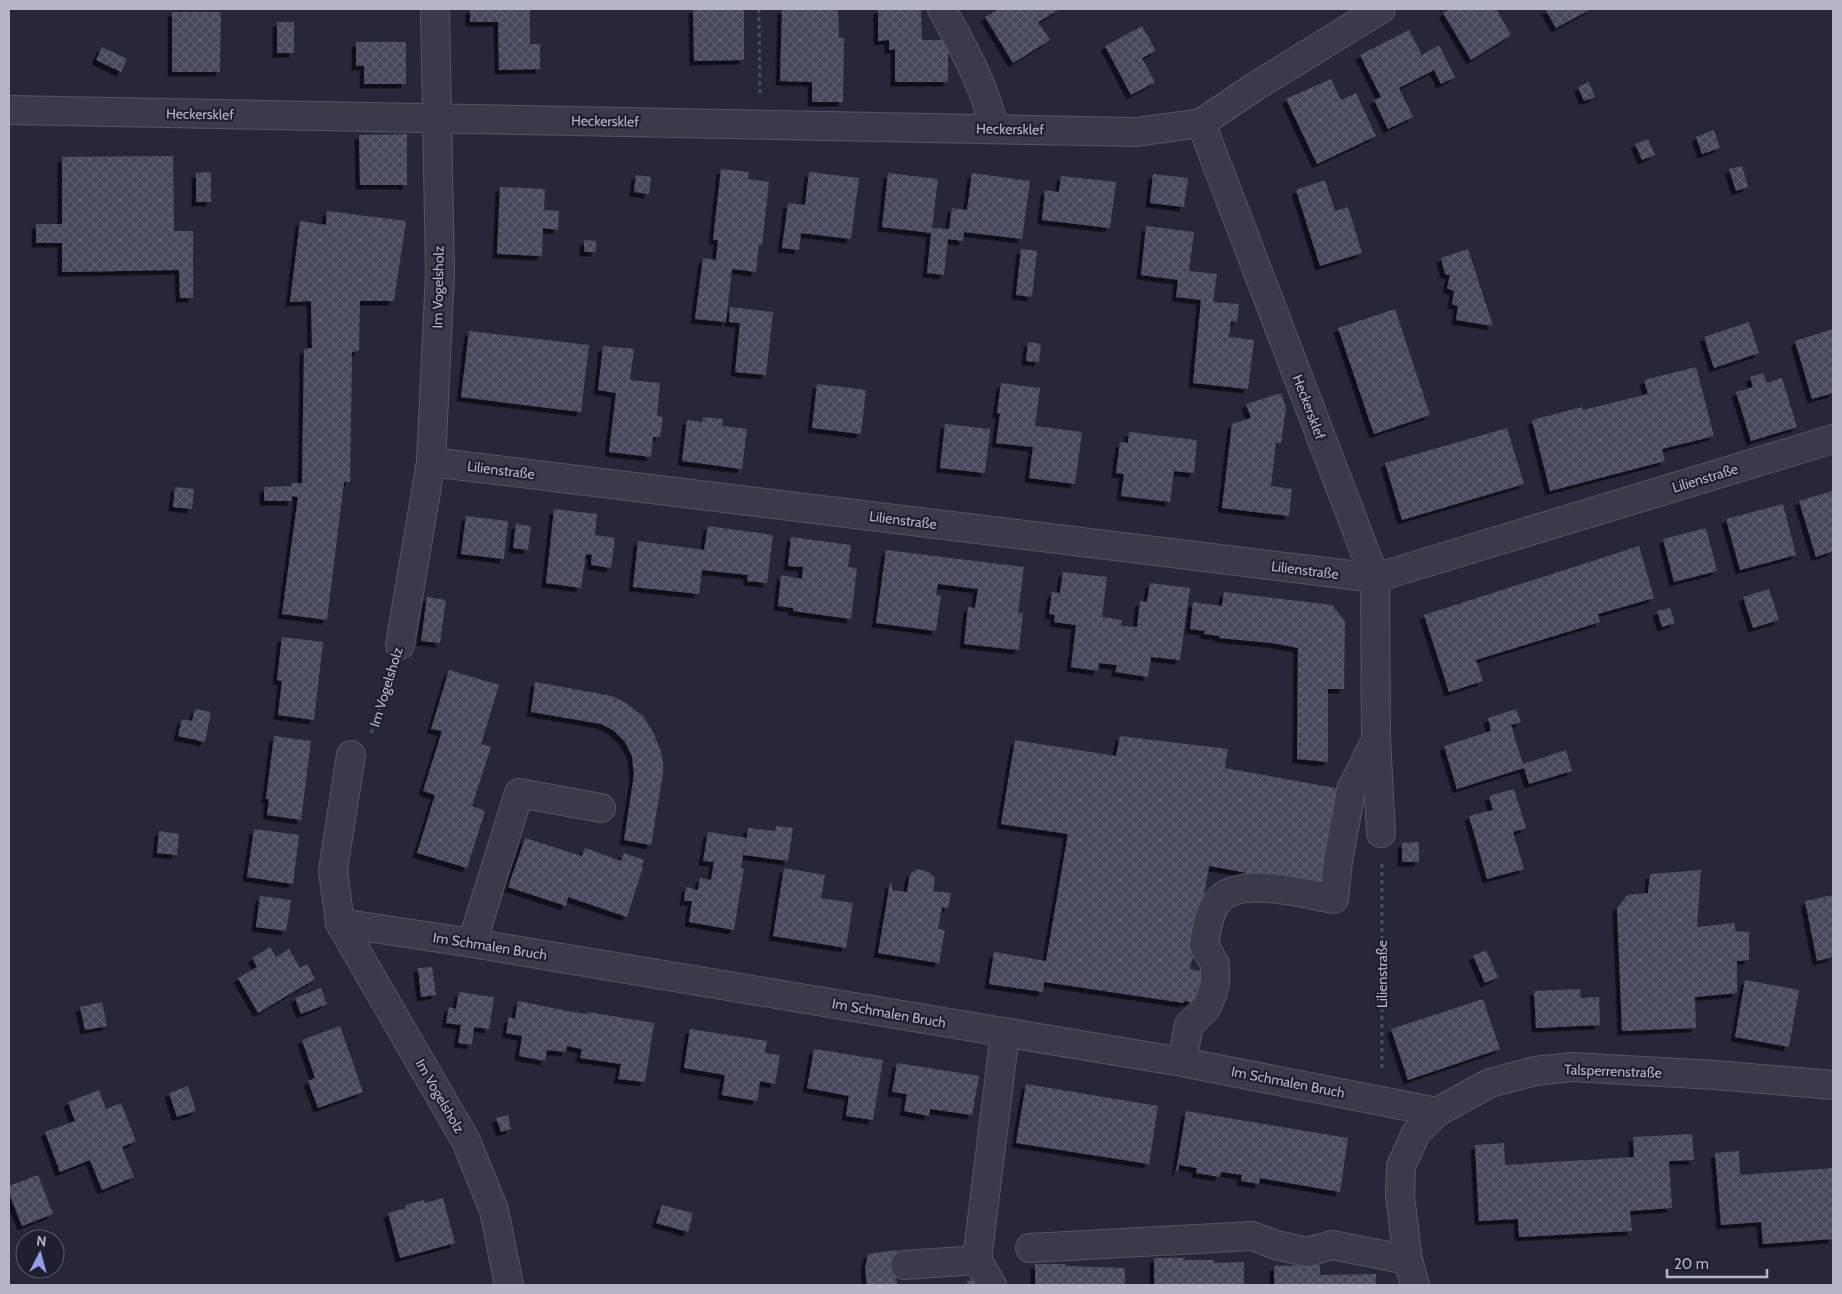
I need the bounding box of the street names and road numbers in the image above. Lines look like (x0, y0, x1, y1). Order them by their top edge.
street label: Heckersklef (166, 104, 234, 124)
street label: Heckersklef (571, 111, 639, 131)
street label: Heckersklef (976, 119, 1044, 139)
street label: Im Vogelsholz (428, 245, 448, 329)
street label: Heckersklef (1288, 372, 1330, 442)
street label: Lilienstraße (466, 457, 536, 483)
street label: Lilienstraße (1670, 459, 1740, 497)
street label: Lilienstraße (868, 507, 938, 533)
street label: Lilienstraße (1270, 557, 1340, 583)
street label: Im Vogelsholz (365, 644, 407, 729)
street label: Im Schmalen Bruch (432, 928, 548, 964)
street label: Lilienstraße (1373, 940, 1391, 1008)
street label: Im Schmalen Bruch (831, 994, 947, 1032)
street label: Im Vogelsholz (412, 1056, 469, 1137)
street label: Talsperrenstraße (1564, 1060, 1662, 1082)
street label: Im Schmalen Bruch (1230, 1062, 1346, 1102)

